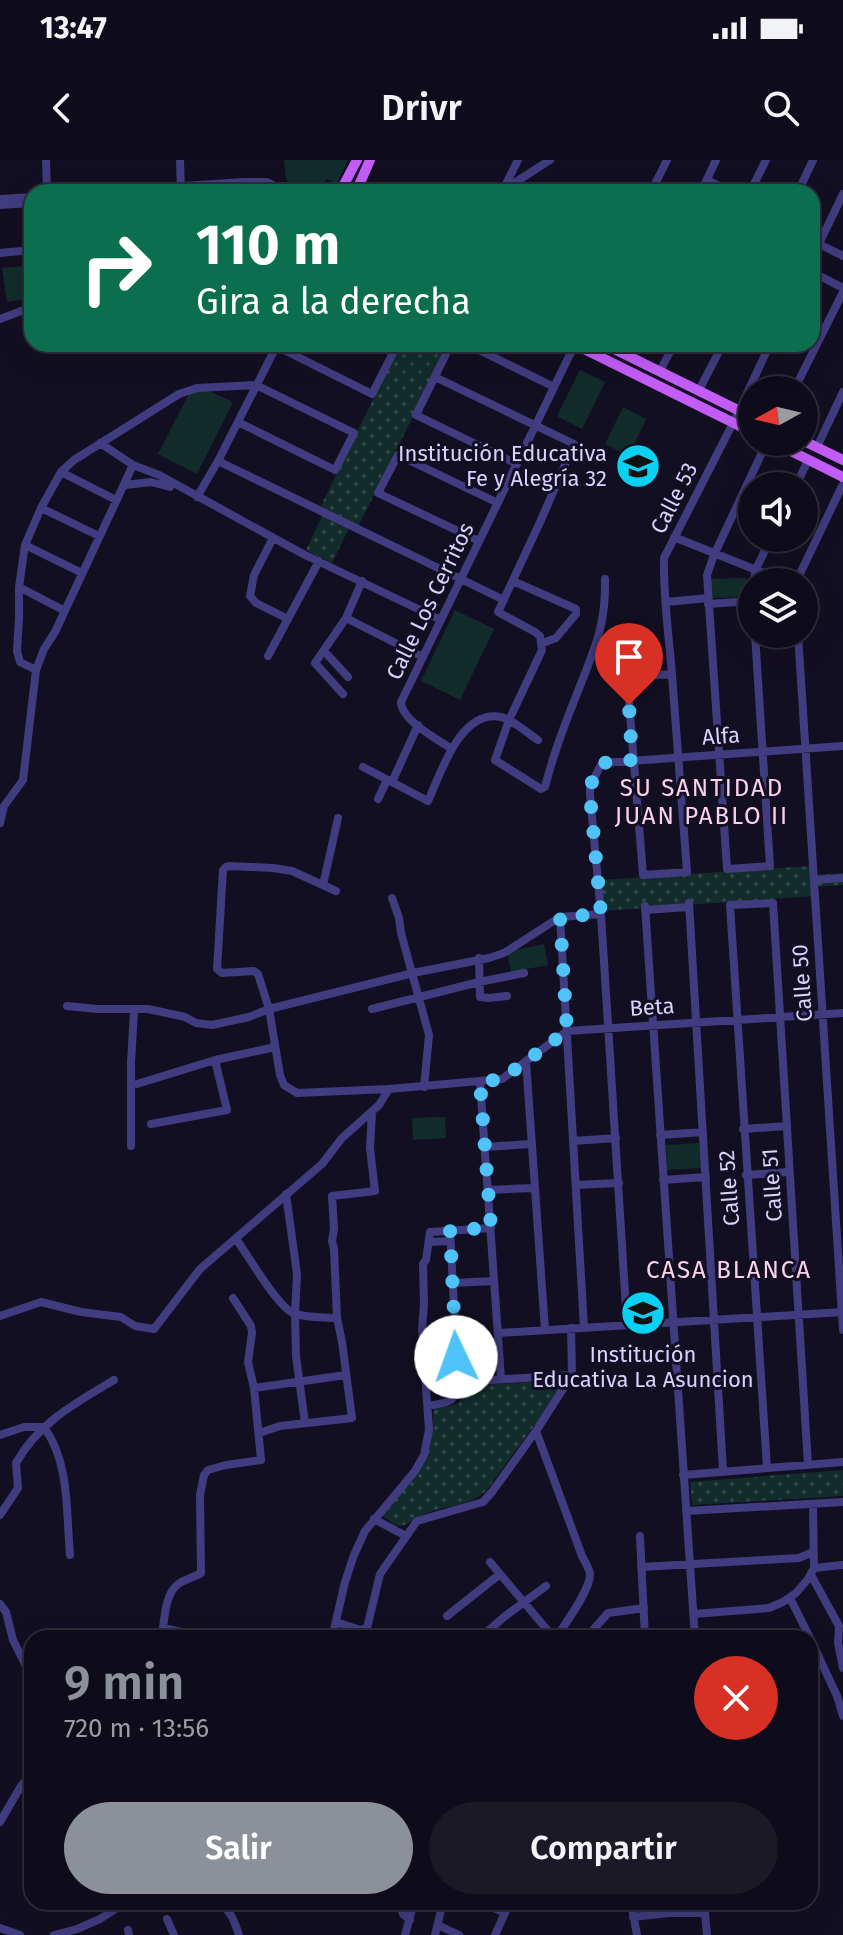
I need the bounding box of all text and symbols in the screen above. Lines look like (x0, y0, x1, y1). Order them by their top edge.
text: 13:47 (40, 10, 107, 46)
icon: back (40, 86, 84, 130)
text: Drivr (381, 86, 462, 130)
icon: search (759, 86, 803, 130)
text: 110 m (196, 212, 340, 279)
icon: right (64, 216, 168, 320)
text: Gira a la derecha (196, 280, 471, 324)
north arrow (738, 376, 818, 456)
map controls (738, 376, 818, 648)
place label: Institución Educativa Fe y Alegría 32 (398, 440, 607, 492)
school or university icon: Institución Educativa Fe y Alegría 32 (614, 442, 662, 490)
street label: Calle 53 (645, 458, 703, 538)
button: sound (738, 472, 818, 552)
street label: Calle Los Cerritos (380, 518, 480, 684)
button: layers (738, 568, 818, 648)
pin (595, 623, 663, 705)
icon: arrive (607, 635, 651, 679)
street label: Alfa (701, 721, 741, 751)
district label: SU SANTIDAD JUAN PABLO II (615, 774, 789, 830)
street label: Calle 50 (786, 943, 818, 1023)
street label: Beta (629, 992, 675, 1022)
street label: Calle 51 (756, 1147, 788, 1223)
street label: Calle 52 (713, 1149, 745, 1227)
district label: CASA BLANCA (646, 1256, 812, 1284)
school or university icon: Institución Educativa La Asuncion (619, 1289, 667, 1337)
position arrow (414, 1315, 498, 1399)
place label: Institución Educativa La Asuncion (532, 1341, 754, 1393)
text: 9 min (64, 1654, 184, 1712)
button: close (694, 1656, 778, 1740)
text: 720 m · 13:56 (64, 1713, 209, 1744)
button: Salir (64, 1802, 413, 1894)
button: Compartir (429, 1802, 778, 1894)

